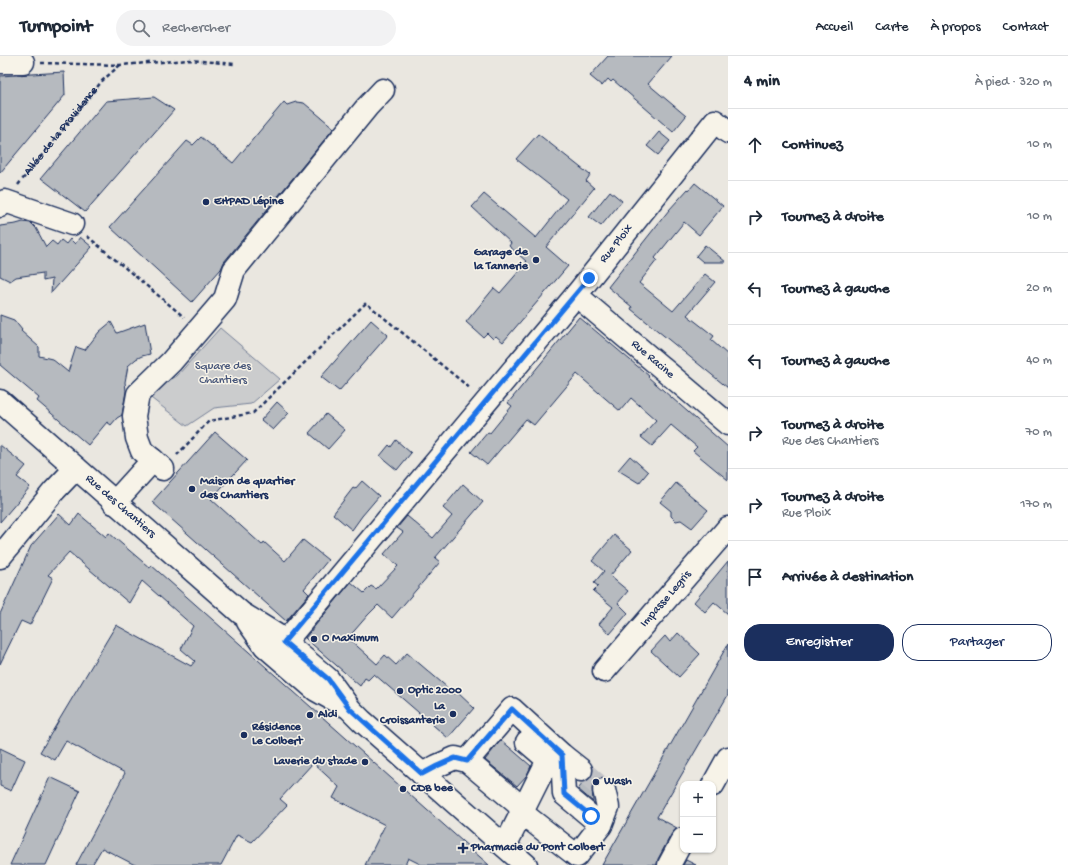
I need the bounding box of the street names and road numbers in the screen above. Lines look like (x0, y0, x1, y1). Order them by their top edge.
street label: Allée de la Providence (21, 83, 102, 179)
street label: Rue Ploix (597, 221, 637, 266)
street label: Rue Racine (628, 337, 677, 383)
street label: Rue des Chantiers (82, 472, 159, 542)
street label: Impasse Legris (638, 568, 695, 630)

